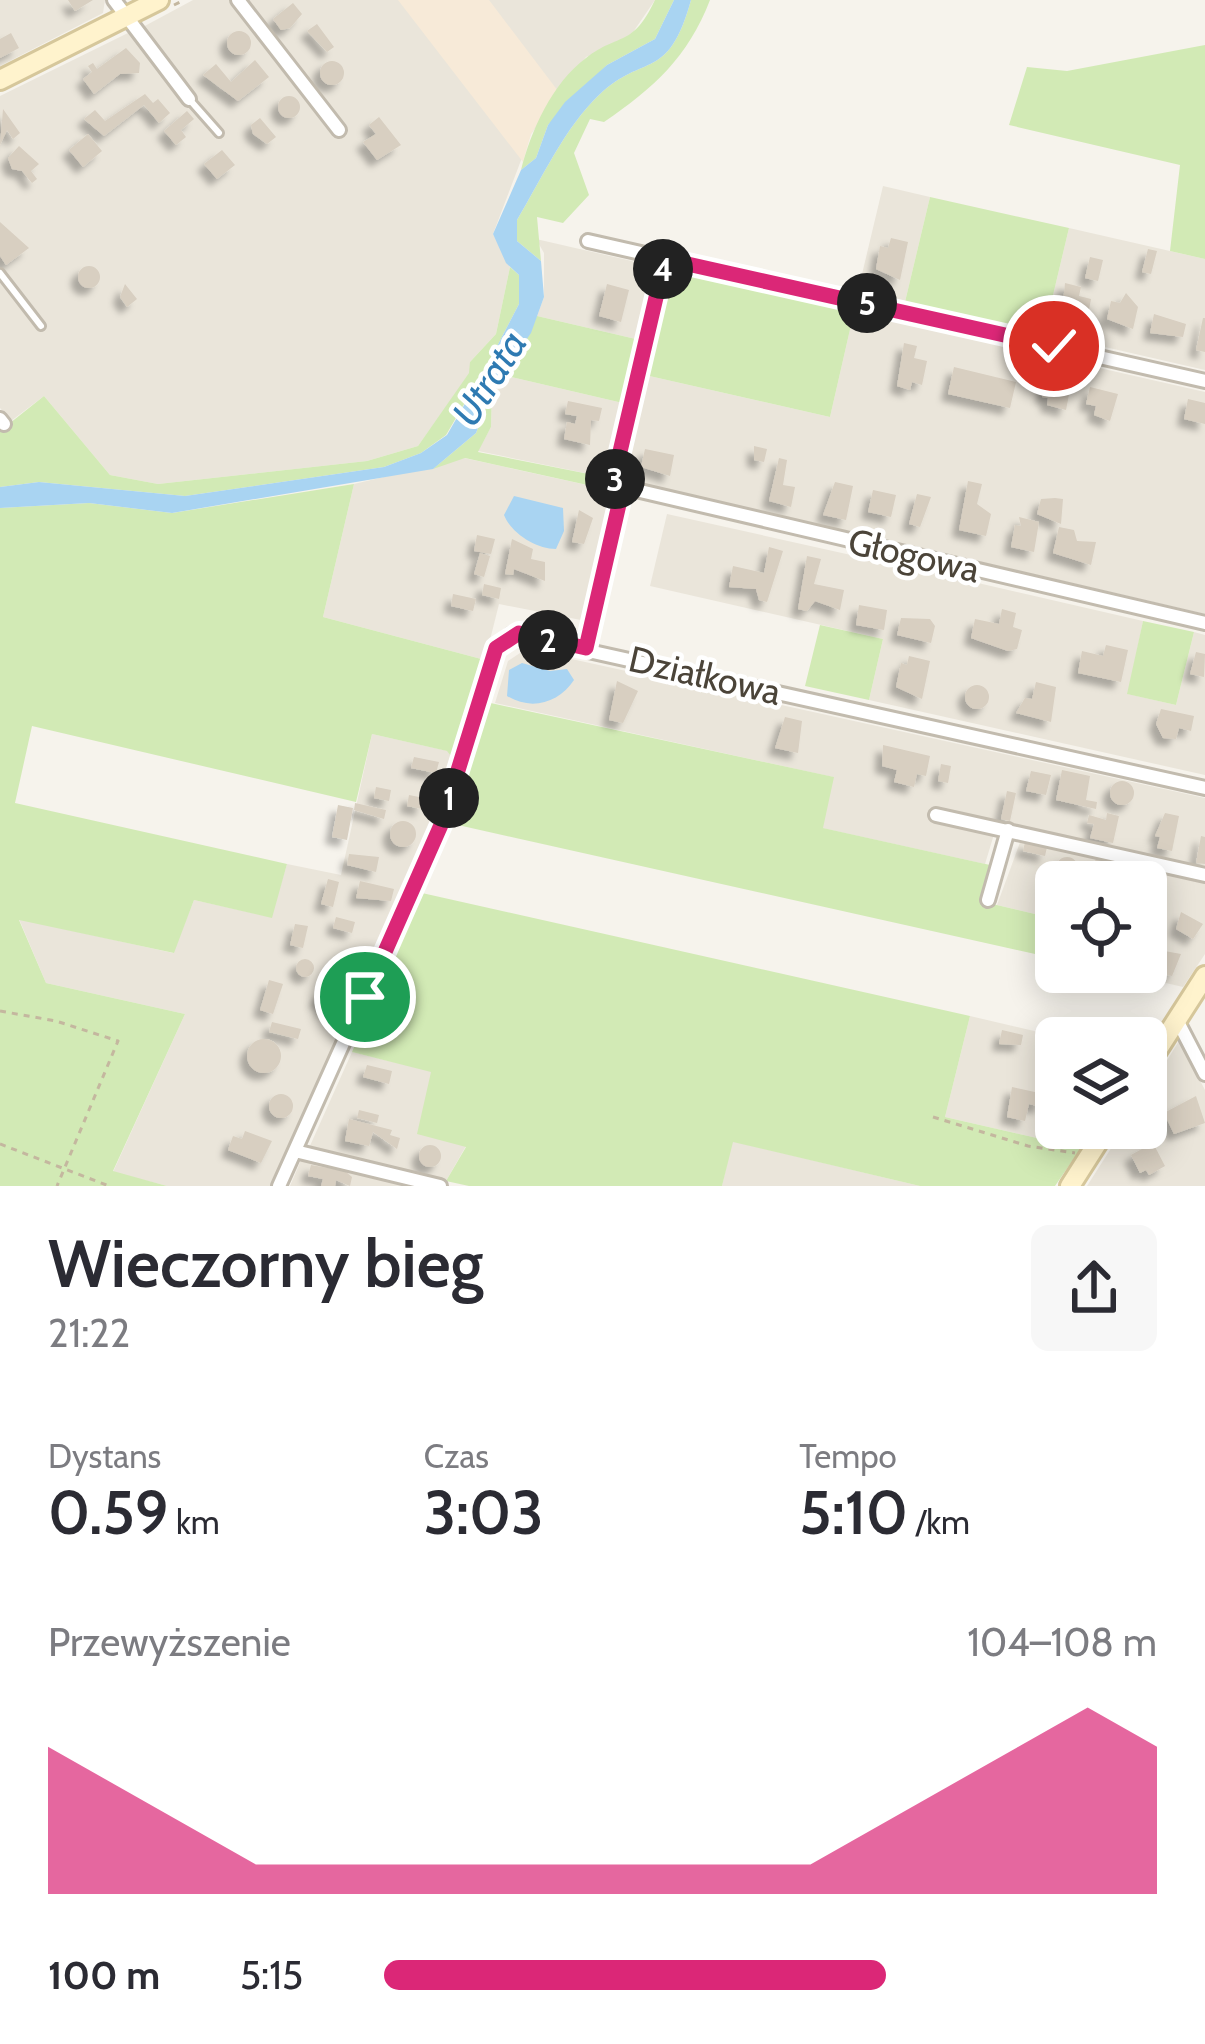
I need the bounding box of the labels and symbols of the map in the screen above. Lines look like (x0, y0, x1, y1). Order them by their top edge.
pin: 4 (633, 239, 693, 299)
pin: 5 (837, 273, 897, 333)
pin (1003, 295, 1105, 397)
water label: Utrata (441, 322, 537, 434)
pin: 3 (585, 449, 645, 509)
street label: Głogowa (844, 519, 984, 591)
pin: 2 (518, 610, 578, 670)
street label: Działkowa (625, 636, 785, 714)
pin: 1 (419, 768, 479, 828)
pin (314, 946, 416, 1048)

